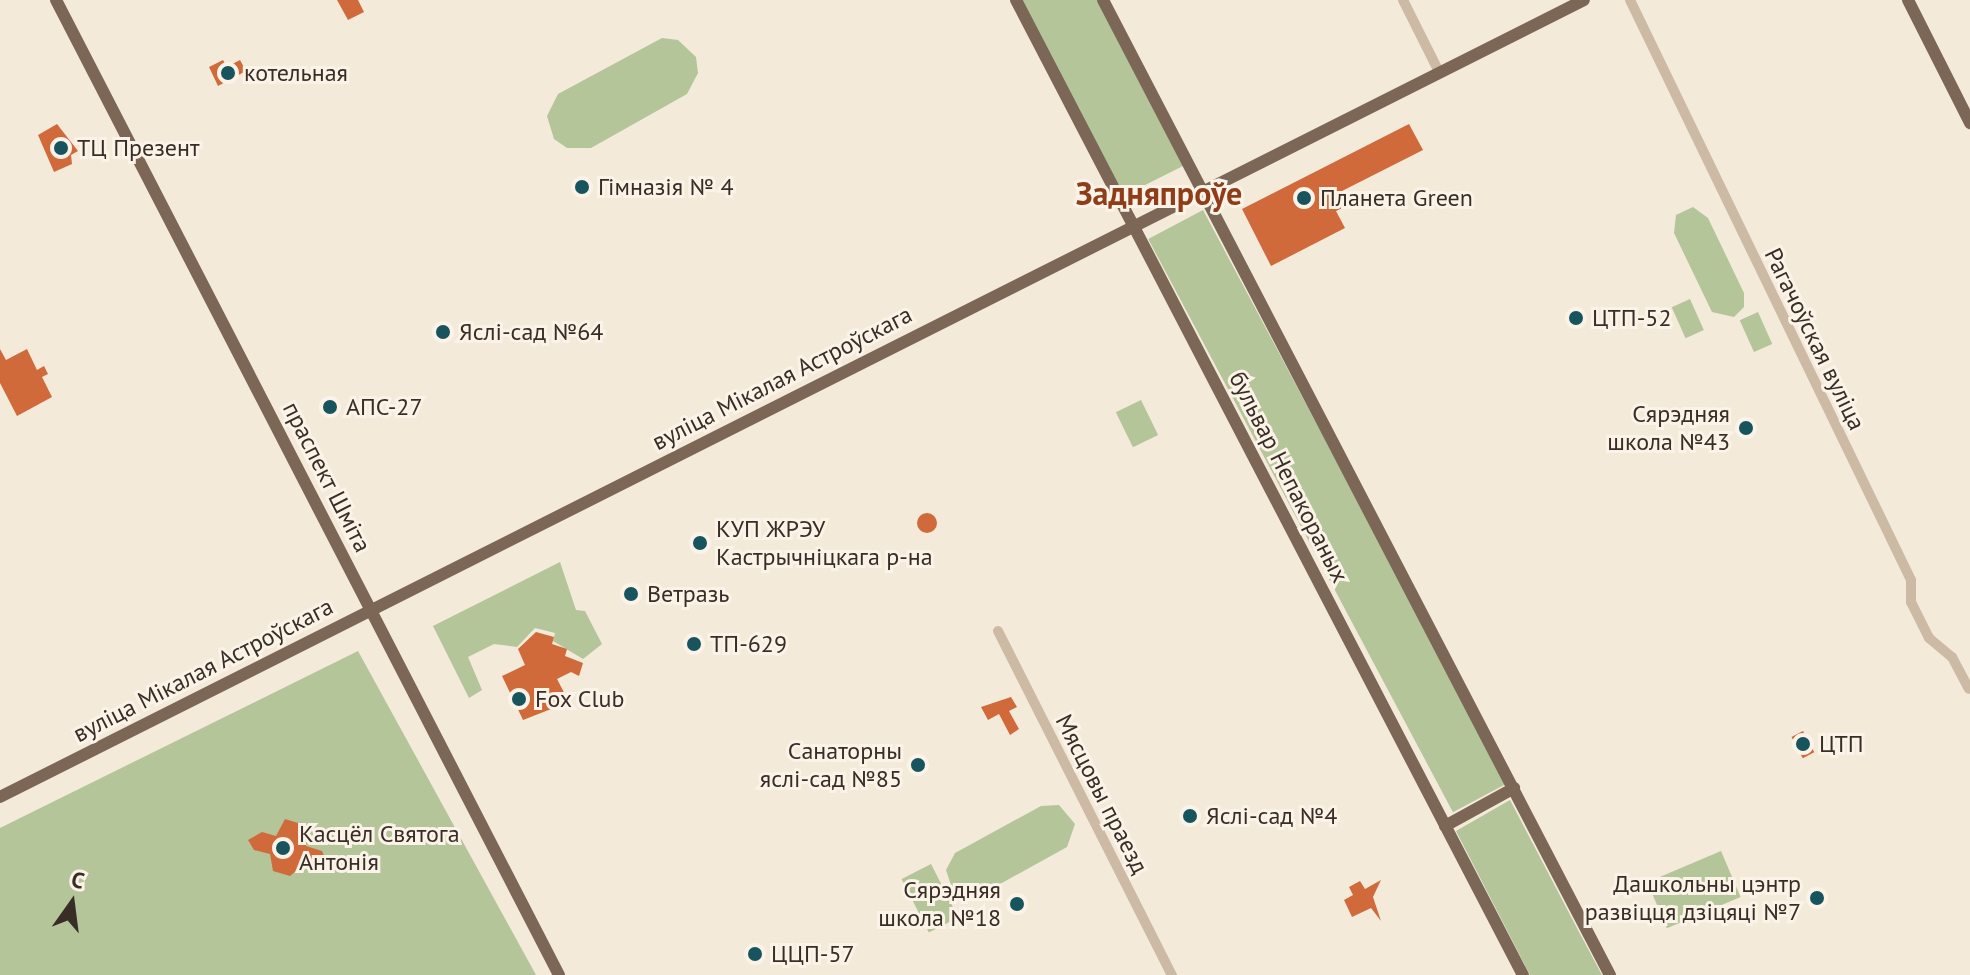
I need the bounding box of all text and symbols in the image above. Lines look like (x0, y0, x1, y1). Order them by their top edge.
place label: котельная (244, 59, 348, 87)
marker: котельная (219, 64, 237, 82)
place label: ТЦ Презент (77, 134, 199, 162)
marker: ТЦ Презент (52, 139, 70, 157)
place label: Гімназія № 4 (598, 173, 734, 201)
district label: Задняпроўе (1076, 174, 1242, 212)
marker: Гімназія № 4 (573, 178, 591, 196)
place label: Планета Green (1320, 184, 1473, 212)
marker: Планета Green (1295, 189, 1313, 207)
street label: Рагачоўская вуліца (1758, 243, 1872, 435)
street label: вуліца Мікалая Астроўскага (647, 300, 917, 456)
place label: ЦТП-52 (1592, 304, 1671, 332)
marker: ЦТП-52 (1567, 309, 1585, 327)
place label: Яслі-сад №64 (459, 318, 603, 346)
marker: Яслі-сад №64 (434, 323, 452, 341)
street label: бульвар Непакораных (1223, 367, 1355, 587)
place label: АПС-27 (346, 393, 422, 421)
street label: праспект Шміта (277, 397, 377, 557)
marker: АПС-27 (321, 398, 339, 416)
place label: Сярэдняя школа №43 (1607, 400, 1730, 456)
marker: Сярэдняя школа №43 (1737, 419, 1755, 437)
place label: КУП ЖРЭУ Кастрычніцкага р-на (716, 515, 933, 571)
marker: КУП ЖРЭУ Кастрычніцкага р-на (691, 534, 709, 552)
place label: Ветразь (647, 580, 729, 608)
marker: Ветразь (622, 585, 640, 603)
street label: вуліца Мікалая Астроўскага (68, 592, 338, 748)
place label: ТП-629 (710, 630, 787, 658)
marker: ТП-629 (685, 635, 703, 653)
place label: Fox Club (535, 685, 625, 713)
marker: Fox Club (510, 690, 528, 708)
street label: Мясцовы праезд (1049, 710, 1155, 878)
place label: ЦТП (1819, 730, 1864, 758)
marker: ЦТП (1794, 735, 1812, 753)
place label: Санаторны яслі-сад №85 (760, 737, 902, 793)
marker: Санаторны яслі-сад №85 (909, 756, 927, 774)
place label: Яслі-сад №4 (1206, 802, 1337, 830)
marker: Яслі-сад №4 (1181, 807, 1199, 825)
place label: Касцёл Святога Антонія (299, 820, 460, 876)
marker: Касцёл Святога Антонія (274, 839, 292, 857)
north arrow (32, 863, 112, 943)
text: С (68, 865, 87, 895)
place label: Дашкольны цэнтр развіцця дзіцяці №7 (1585, 870, 1801, 926)
place label: Сярэдняя школа №18 (878, 876, 1001, 932)
marker: Дашкольны цэнтр развіцця дзіцяці №7 (1808, 889, 1826, 907)
marker: Сярэдняя школа №18 (1008, 895, 1026, 913)
place label: ЦЦП-57 (771, 940, 855, 968)
marker: ЦЦП-57 (746, 945, 764, 963)

